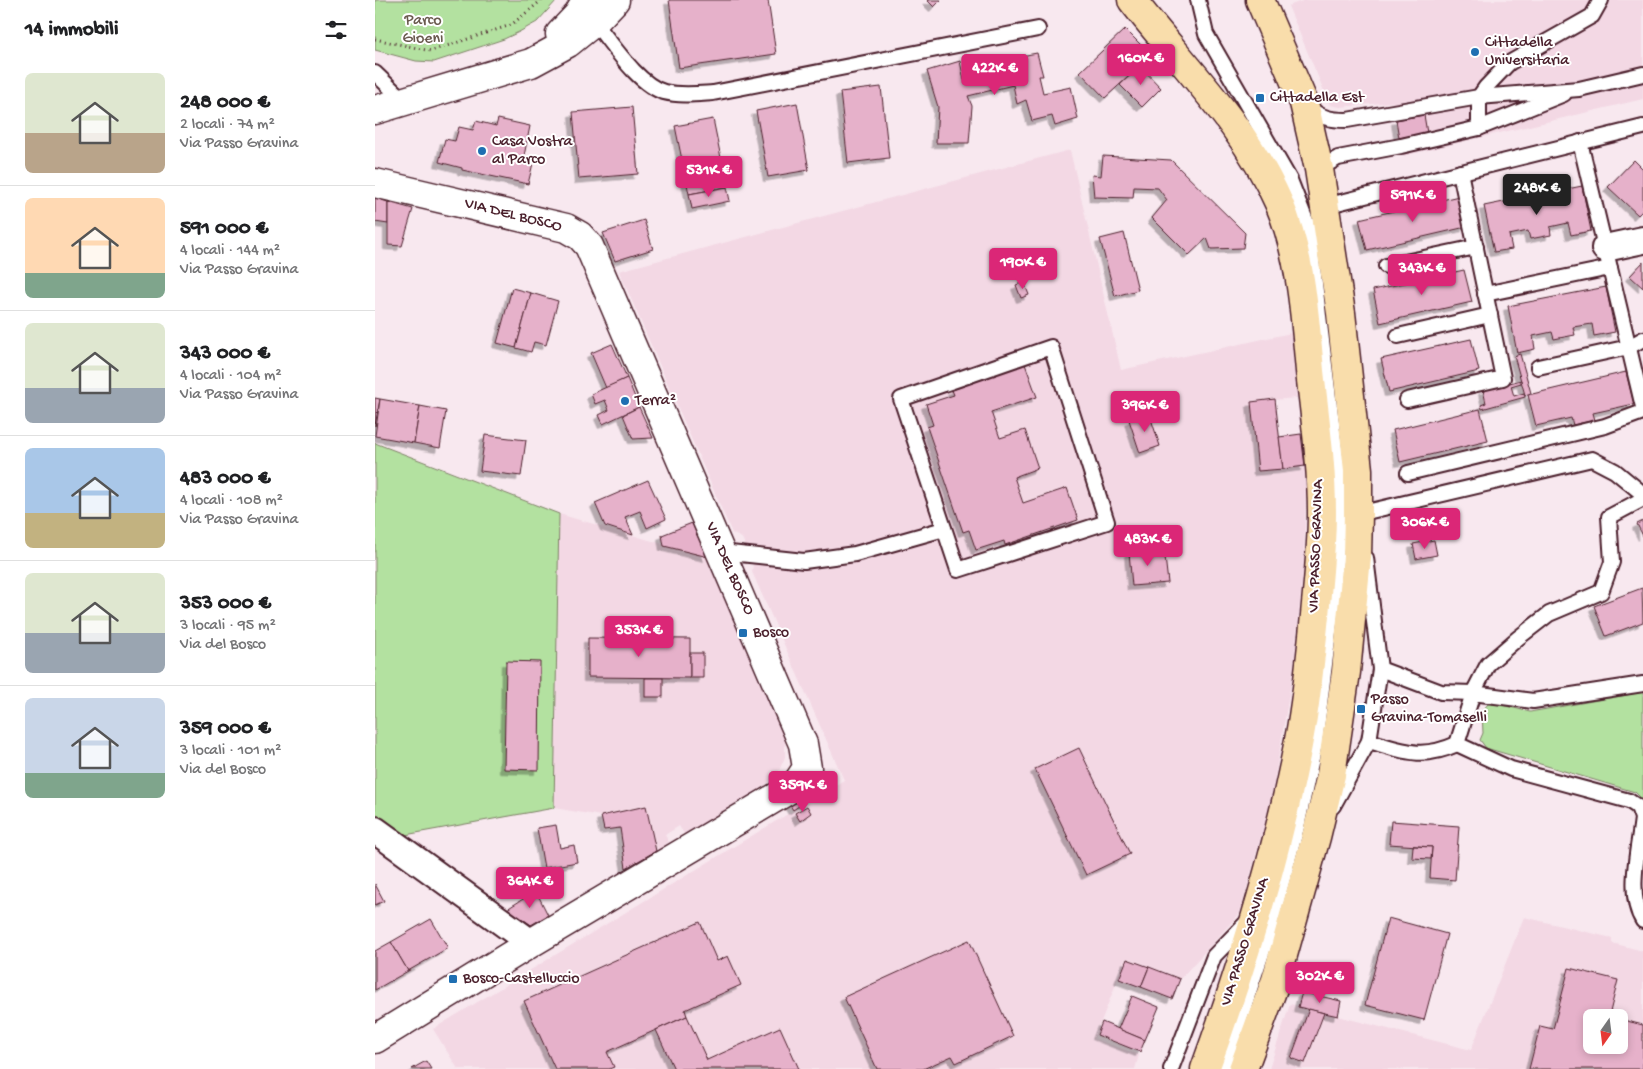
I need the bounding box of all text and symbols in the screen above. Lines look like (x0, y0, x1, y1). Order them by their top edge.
park label: Parco Gioeni (402, 12, 444, 49)
icon: filters (322, 16, 350, 44)
text: 14 immobili (25, 18, 118, 43)
place label: Cittadella Universitaria (1485, 34, 1570, 71)
pin: 160K € (1100, 44, 1182, 86)
marker: Cittadella Universitaria (1469, 46, 1481, 58)
text: 160K € (1118, 50, 1164, 69)
pin: 422K € (954, 54, 1036, 96)
text: 422K € (972, 60, 1018, 79)
place label: Cittadella Est (1270, 89, 1365, 108)
text: 248 000 € (180, 91, 270, 116)
marker: Cittadella Est (1254, 92, 1266, 104)
icon: home (65, 93, 125, 153)
text: 2 locali · 74 m² (180, 116, 275, 135)
place label: Casa Vostra al Parco (492, 133, 573, 170)
text: Via Passo Gravina (180, 135, 298, 154)
marker: Casa Vostra al Parco (476, 145, 488, 157)
pin: 531K € (668, 156, 750, 198)
text: 531K € (686, 162, 732, 181)
pin: 248K € (1496, 174, 1578, 216)
pin: 591K € (1372, 180, 1454, 223)
text: 248K € (1514, 180, 1560, 199)
text: 591K € (1390, 187, 1436, 206)
street label: VIA DEL BOSCO (461, 194, 564, 237)
text: 591 000 € (180, 217, 268, 242)
icon: home (65, 218, 125, 278)
text: 4 locali · 144 m² (180, 242, 280, 261)
pin: 190K € (982, 248, 1064, 290)
text: 190K € (1000, 254, 1046, 273)
pin: 343K € (1381, 254, 1463, 296)
text: 343K € (1399, 260, 1445, 279)
text: Via Passo Gravina (180, 261, 298, 280)
text: 343 000 € (180, 342, 270, 367)
icon: home (65, 343, 125, 403)
text: 4 locali · 104 m² (180, 367, 282, 386)
text: Via Passo Gravina (180, 386, 298, 405)
pin: 396K € (1104, 390, 1186, 433)
place label: Terra² (634, 392, 676, 411)
marker: Terra² (619, 395, 631, 407)
text: 396K € (1122, 397, 1168, 416)
text: 483 000 € (180, 467, 271, 492)
icon: home (65, 468, 125, 528)
street label: VIA PASSO GRAVINA (1305, 478, 1329, 614)
text: 4 locali · 108 m² (180, 492, 283, 511)
pin: 306K € (1384, 508, 1466, 550)
text: Via Passo Gravina (180, 511, 298, 530)
text: 306K € (1401, 514, 1449, 533)
street label: VIA DEL BOSCO (700, 519, 758, 619)
pin: 483K € (1107, 524, 1189, 567)
text: 483K € (1125, 531, 1171, 550)
text: 353 000 € (180, 592, 271, 617)
icon: home (65, 593, 125, 653)
pin: 353K € (598, 616, 680, 658)
text: 3 locali · 95 m² (180, 617, 276, 636)
text: 353K € (615, 622, 663, 641)
place label: Bosco (752, 624, 789, 643)
marker: Bosco (737, 627, 749, 639)
text: Via del Bosco (180, 636, 266, 655)
place label: Passo Gravina-Tomaselli (1370, 691, 1487, 728)
marker: Passo Gravina-Tomaselli (1355, 703, 1367, 715)
text: 359 000 € (180, 717, 271, 742)
icon: home (65, 718, 125, 778)
text: 3 locali · 101 m² (180, 742, 281, 761)
text: Via del Bosco (180, 761, 266, 780)
pin: 359K € (762, 770, 844, 813)
text: 359K € (780, 777, 826, 796)
pin: 364K € (489, 866, 571, 909)
text: 364K € (507, 873, 553, 892)
street label: VIA PASSO GRAVINA (1217, 874, 1275, 1009)
pin: 302K € (1279, 962, 1361, 1004)
text: 302K € (1296, 968, 1344, 987)
place label: Bosco-Castelluccio (462, 970, 580, 989)
marker: Bosco-Castelluccio (447, 973, 459, 985)
north arrow (1583, 1009, 1627, 1054)
map controls (1583, 1009, 1628, 1054)

